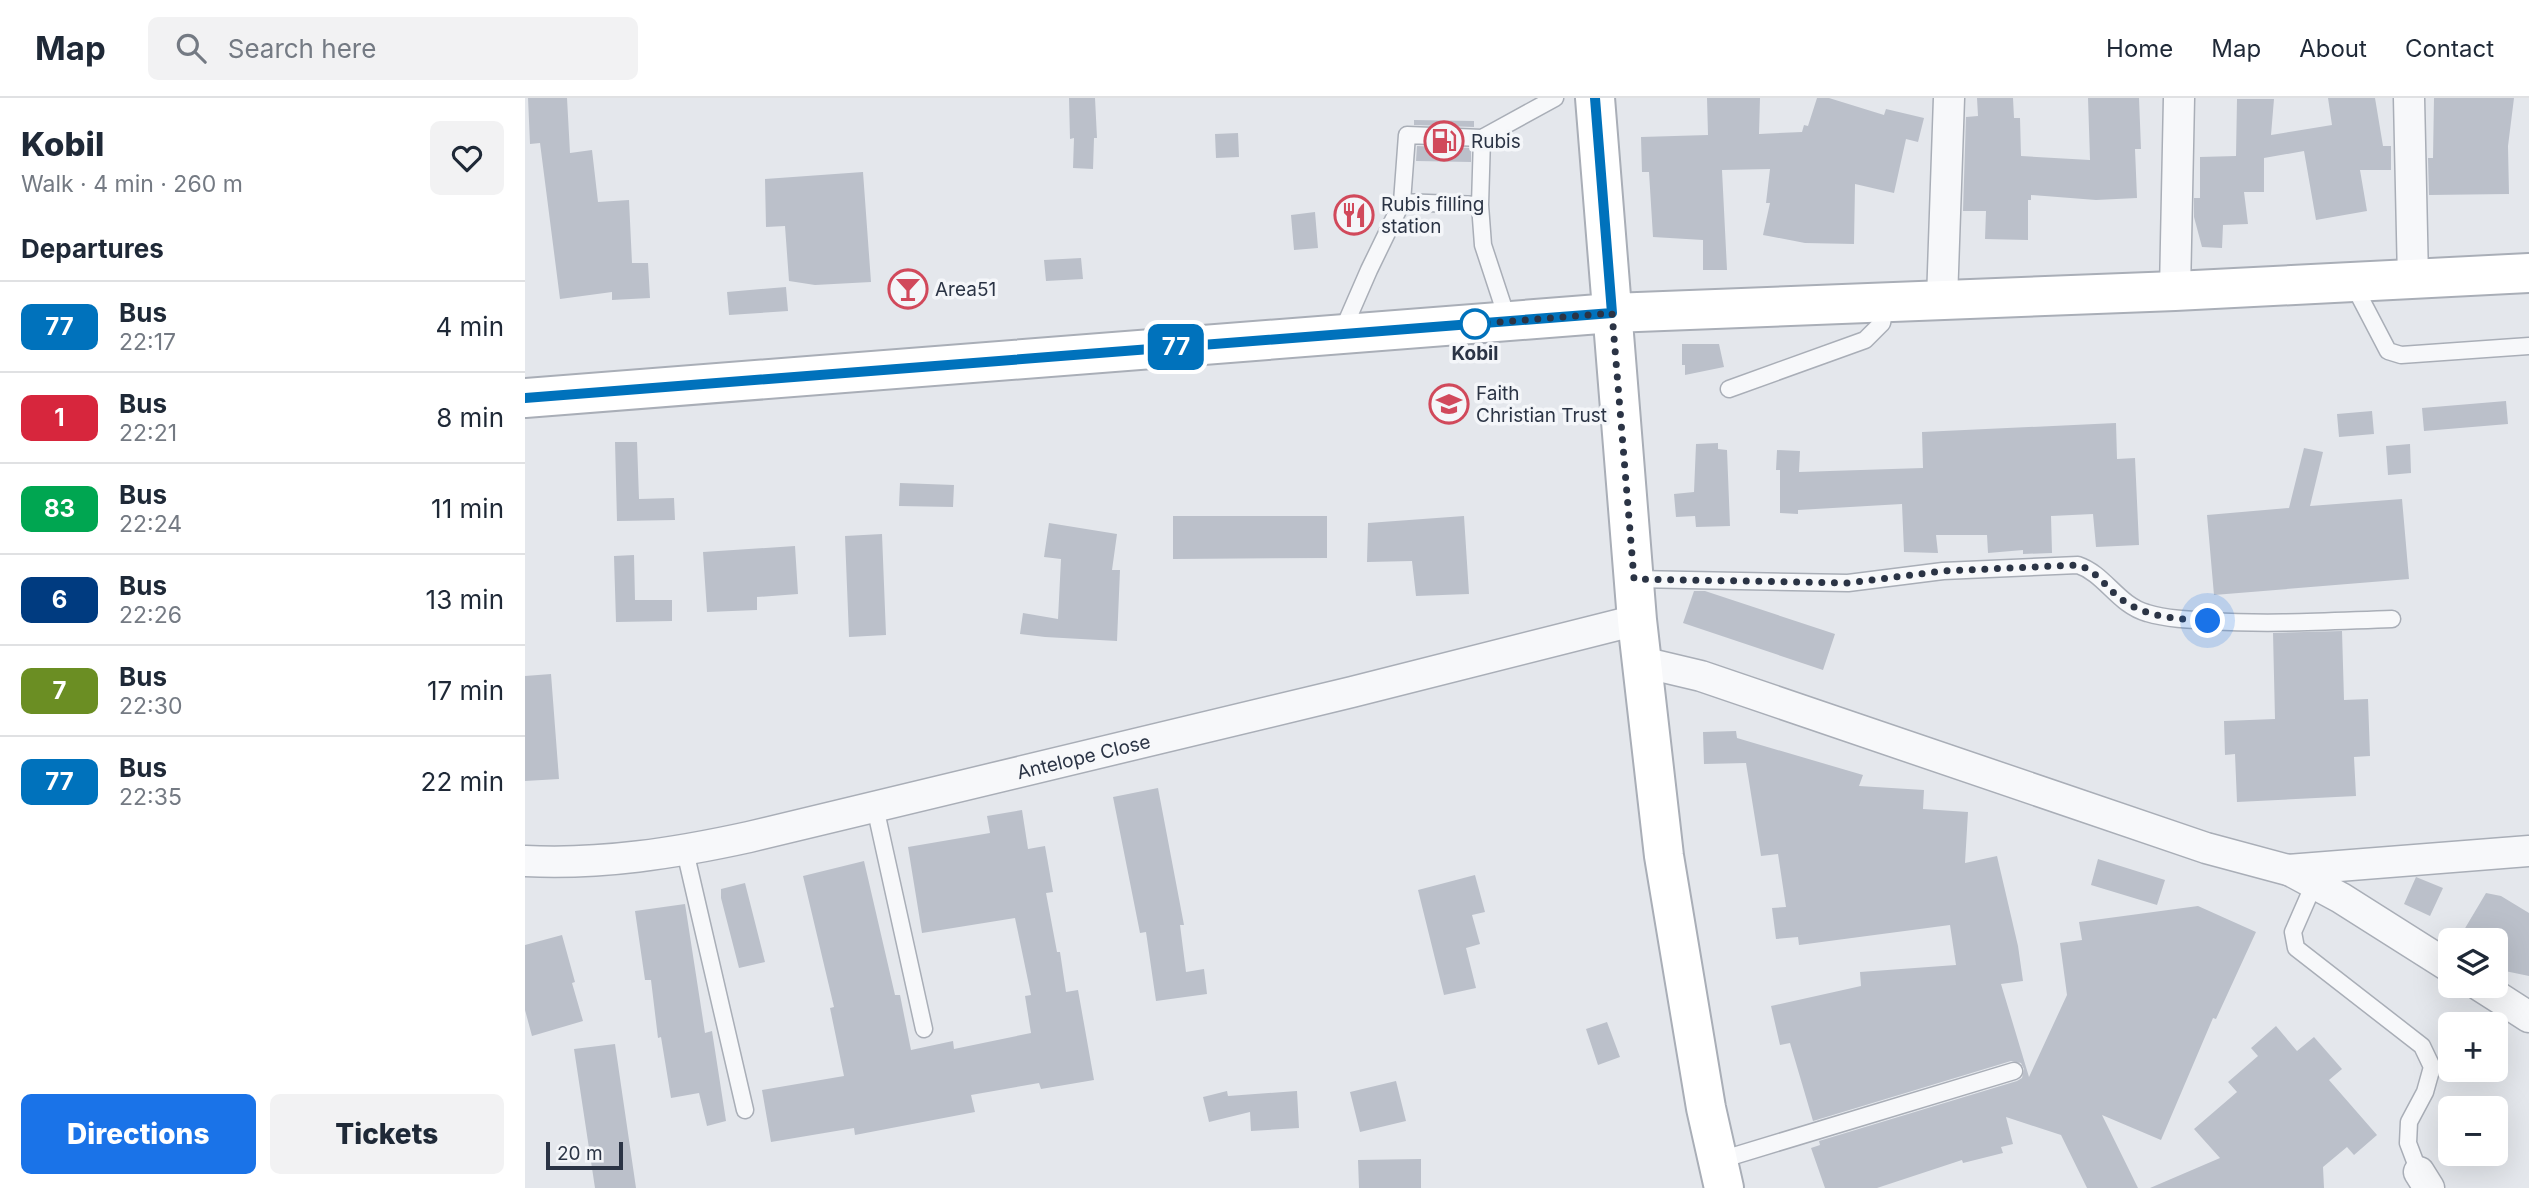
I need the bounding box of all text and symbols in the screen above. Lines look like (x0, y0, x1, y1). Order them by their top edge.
search box (148, 17, 638, 80)
text: Map (35, 28, 106, 68)
icon: search (172, 29, 210, 67)
text: Search here (228, 33, 376, 64)
text: Home (2106, 34, 2173, 63)
text: Map (2211, 34, 2261, 63)
text: About (2299, 34, 2367, 63)
text: Contact (2405, 34, 2494, 63)
fuel station icon: Rubis (1423, 120, 1465, 162)
button: heart (430, 121, 504, 195)
text: Kobil (21, 124, 104, 164)
place label: Rubis (1471, 130, 1521, 153)
text: Walk · 4 min · 260 m (21, 170, 243, 198)
place label: Rubis filling station (1381, 193, 1484, 238)
restaurant icon: Rubis filling station (1333, 194, 1375, 236)
text: Departures (21, 233, 164, 264)
bar icon: Area51 (887, 268, 929, 310)
place label: Area51 (935, 278, 996, 301)
text: Bus (119, 297, 167, 328)
marker: Kobil (1460, 309, 1490, 339)
text: 4 min (435, 311, 504, 342)
text: 77 (45, 312, 74, 341)
line badge: 77 (1145, 324, 1207, 370)
text: 22:17 (119, 328, 176, 356)
text: 77 (1162, 332, 1190, 361)
place label: Kobil (1452, 342, 1498, 365)
place label: Faith Christian Trust (1476, 382, 1607, 427)
school or university icon: Faith Christian Trust (1428, 383, 1470, 425)
text: Bus (119, 388, 167, 419)
text: 8 min (436, 402, 504, 433)
text: 1 (54, 403, 65, 432)
text: 22:21 (119, 419, 177, 447)
text: Bus (119, 479, 167, 510)
text: 11 min (431, 493, 504, 524)
text: 83 (44, 494, 75, 523)
text: 22:24 (119, 510, 182, 538)
text: Bus (119, 570, 167, 601)
text: 13 min (426, 584, 504, 615)
text: 6 (52, 585, 67, 614)
text: 22:26 (119, 601, 182, 629)
your location (2190, 603, 2225, 638)
text: Bus (119, 661, 167, 692)
text: 17 min (427, 675, 504, 706)
text: 7 (53, 676, 66, 705)
text: 22:30 (119, 692, 182, 720)
street label: Antelope Close (1015, 730, 1153, 784)
text: Bus (119, 752, 167, 783)
text: 22 min (421, 766, 504, 797)
text: 77 (45, 767, 74, 796)
text: 22:35 (119, 783, 182, 811)
map controls (2438, 928, 2508, 1166)
button: layers (2438, 928, 2508, 998)
button: + (2438, 1012, 2508, 1082)
button: Directions (21, 1094, 256, 1174)
button: Tickets (270, 1094, 504, 1174)
button: − (2438, 1096, 2508, 1166)
scale bar (546, 1139, 623, 1171)
text: 20 m (557, 1142, 603, 1165)

